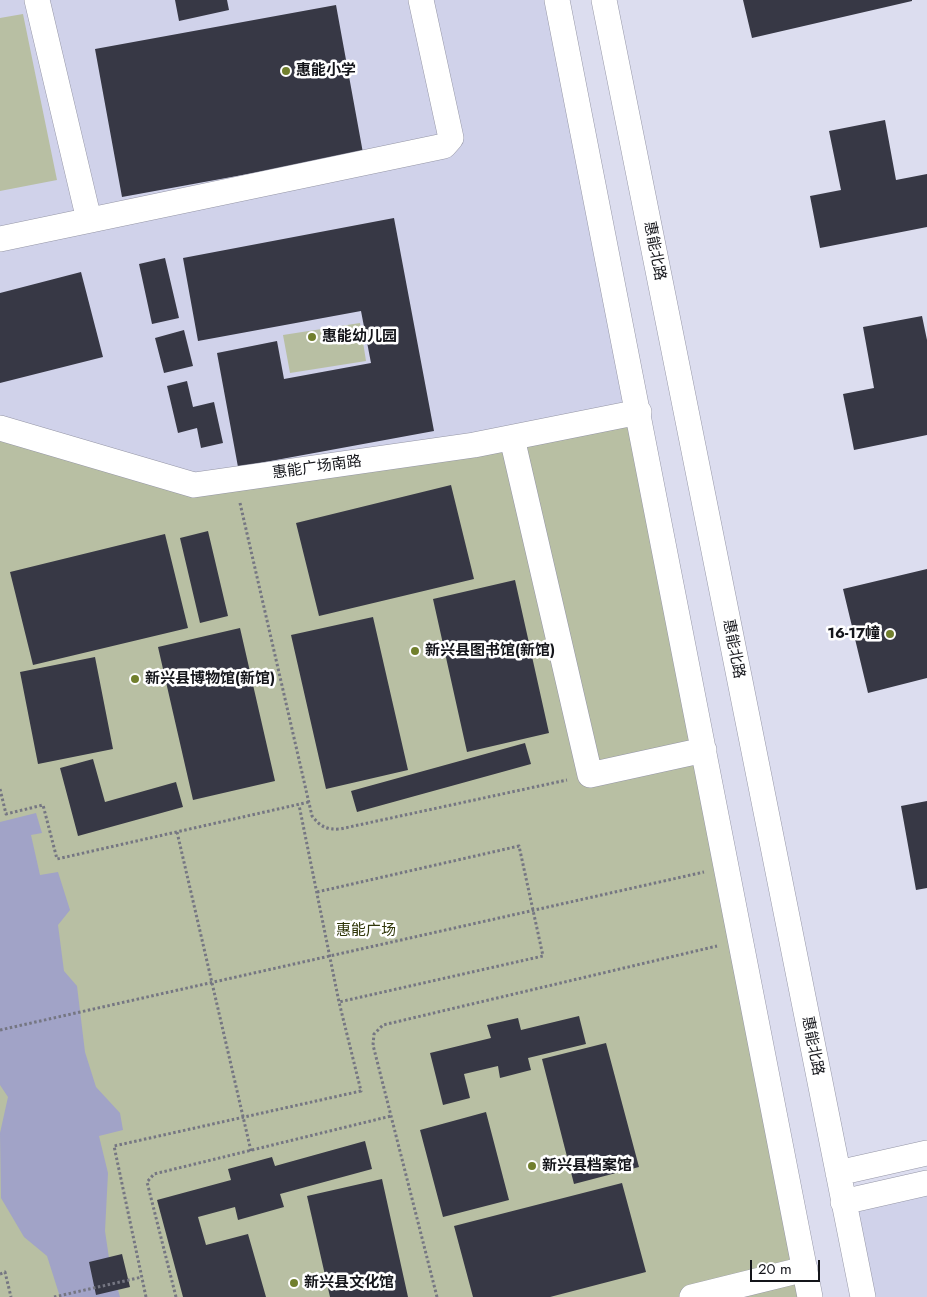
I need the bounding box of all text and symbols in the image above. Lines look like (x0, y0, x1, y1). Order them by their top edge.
place label: 惠能小学 (296, 62, 356, 80)
marker: 惠能小学 (280, 65, 292, 77)
street label: 惠能北路 (639, 220, 669, 282)
place label: 惠能幼儿园 (322, 328, 397, 346)
marker: 惠能幼儿园 (306, 331, 318, 343)
street label: 惠能广场南路 (271, 453, 363, 483)
street label: 惠能北路 (718, 618, 748, 680)
place label: 16-17幢 (827, 625, 880, 643)
marker: 16-17幢 (884, 628, 896, 640)
place label: 新兴县图书馆(新馆) (425, 642, 555, 660)
marker: 新兴县图书馆(新馆) (409, 645, 421, 657)
place label: 新兴县博物馆(新馆) (145, 670, 275, 688)
marker: 新兴县博物馆(新馆) (129, 673, 141, 685)
park label: 惠能广场 (336, 922, 396, 940)
street label: 惠能北路 (797, 1015, 827, 1077)
place label: 新兴县档案馆 (542, 1157, 632, 1175)
marker: 新兴县档案馆 (526, 1160, 538, 1172)
scale bar (752, 1250, 822, 1282)
text: 20 m (758, 1258, 792, 1280)
place label: 新兴县文化馆 (304, 1274, 394, 1292)
marker: 新兴县文化馆 (288, 1277, 300, 1289)

